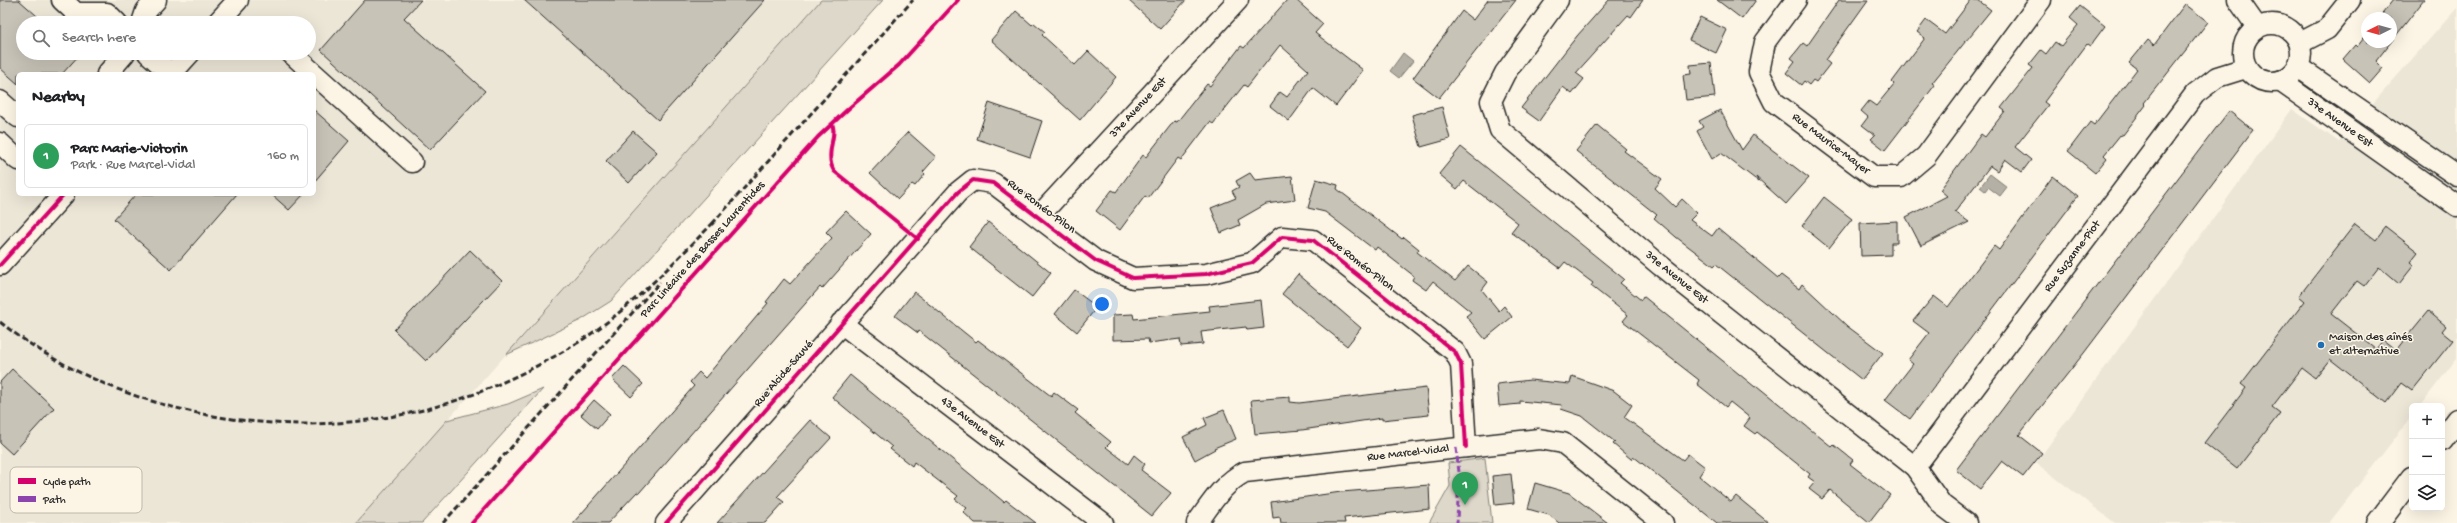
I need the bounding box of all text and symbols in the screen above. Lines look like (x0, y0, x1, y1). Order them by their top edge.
north arrow (2361, 12, 2397, 48)
search box (16, 16, 316, 60)
icon: search (30, 27, 52, 49)
text: Search here (62, 29, 136, 47)
street label: 37e Avenue Est (1107, 74, 1171, 142)
text: Nearby (32, 88, 85, 108)
street label: 37e Avenue Est (2303, 95, 2376, 152)
street label: Rue Maurice-Mayer (1789, 111, 1874, 179)
text: Parc Marie-Victorin (71, 140, 188, 158)
text: 1 (43, 149, 49, 164)
text: 160 m (267, 149, 299, 164)
text: Park · Rue Marcel-Vidal (71, 158, 195, 173)
street label: Rue Roméo-Pilon (1004, 177, 1078, 237)
street label: Parc Linéaire des Basses Laurentides (637, 178, 769, 322)
street label: Rue Suzanne-Piot (2041, 217, 2105, 295)
street label: Rue Roméo-Pilon (1323, 233, 1397, 295)
street label: 39e Avenue Est (1641, 248, 1712, 308)
your location (1092, 294, 1112, 314)
place label: Maison des aînés et alternative (2329, 331, 2412, 359)
street label: Rue Alcide-Sauvé (751, 337, 817, 410)
marker: Maison des aînés et alternative (2316, 340, 2326, 350)
street label: 43e Avenue Est (937, 394, 1008, 453)
map controls (2409, 403, 2445, 511)
button: + (2409, 403, 2445, 439)
button: − (2409, 439, 2445, 475)
street label: Rue Marcel-Vidal (1366, 442, 1450, 465)
legend (10, 467, 142, 513)
pin: 1 (1452, 472, 1478, 505)
button: layers (2409, 475, 2445, 511)
text: Cycle path (43, 477, 91, 489)
text: Path (42, 495, 66, 507)

